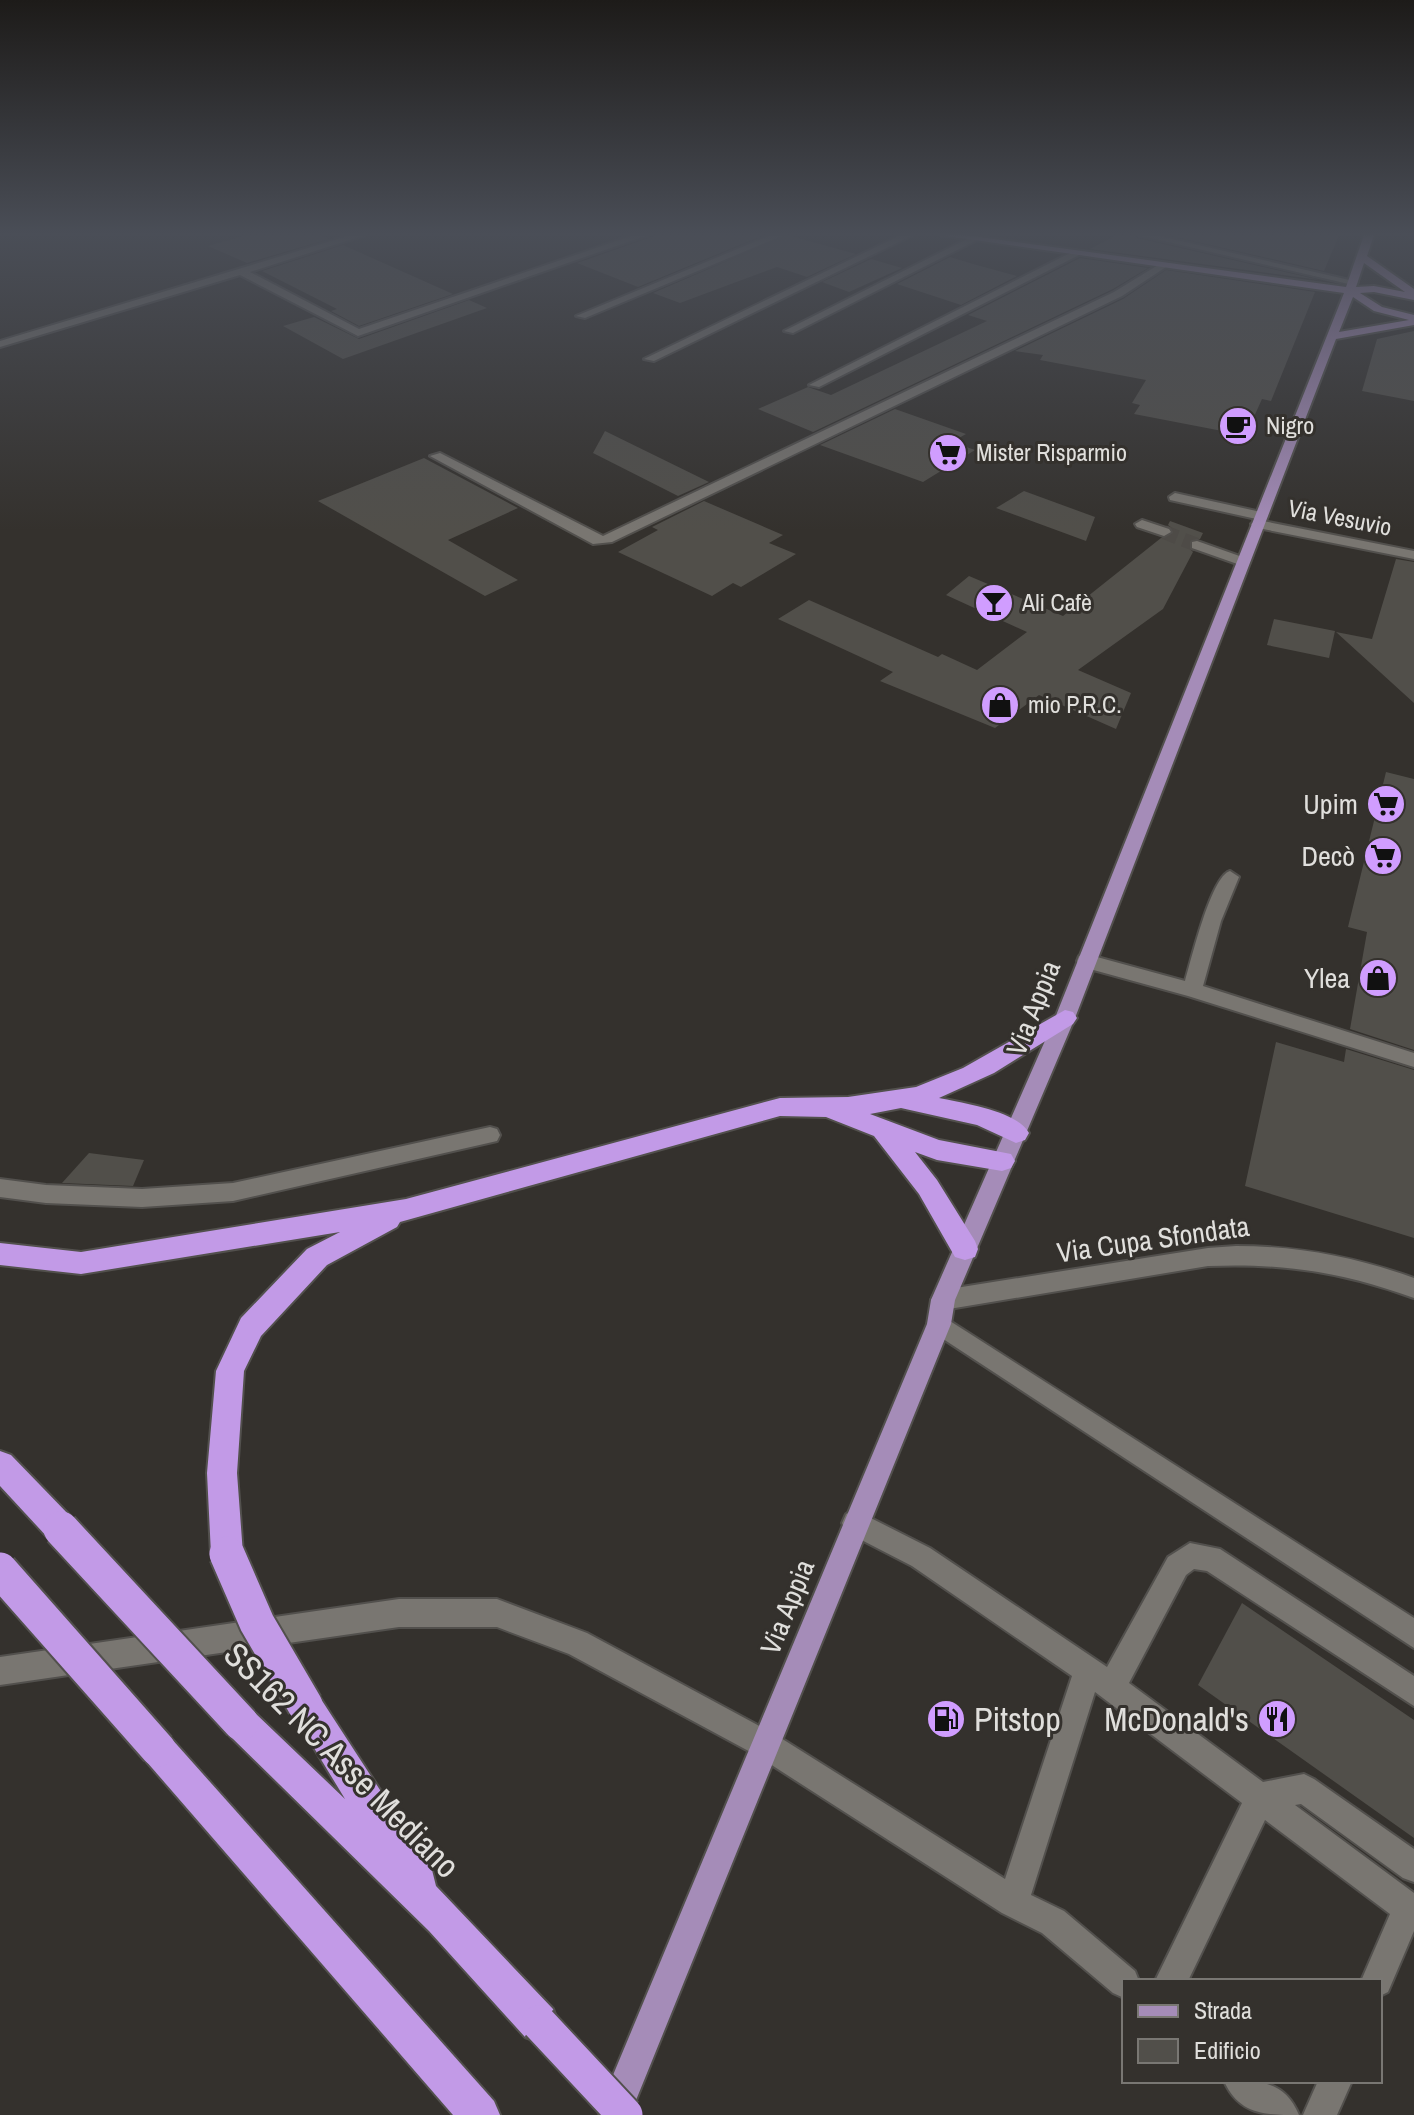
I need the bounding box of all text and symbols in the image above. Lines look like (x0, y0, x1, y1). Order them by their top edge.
cafe icon: Nigro (1217, 405, 1259, 447)
place label: Nigro (1266, 409, 1314, 441)
supermarket icon: Mister Risparmio (927, 432, 969, 474)
place label: Mister Risparmio (976, 436, 1127, 468)
street label: Via Vesuvio (1286, 491, 1395, 543)
bar icon: Ali Cafè (973, 582, 1015, 624)
place label: Ali Cafè (1021, 586, 1092, 618)
shop icon: mio P.R.C. (979, 684, 1021, 726)
place label: mio P.R.C. (1028, 688, 1122, 720)
supermarket icon: Upim (1365, 783, 1407, 825)
place label: Upim (1303, 785, 1358, 823)
supermarket icon: Decò (1362, 835, 1404, 877)
place label: Decò (1301, 837, 1355, 875)
street label: Via Appia (997, 955, 1069, 1061)
shop icon: Ylea (1357, 957, 1399, 999)
place label: Ylea (1304, 959, 1350, 997)
street label: Via Cupa Sfondata (1054, 1207, 1252, 1271)
street label: Via Appia (751, 1554, 823, 1660)
street label: SS162 NC Asse Mediano (214, 1632, 470, 1888)
place label: Pitstop (974, 1696, 1061, 1742)
place label: McDonald's (1104, 1696, 1249, 1742)
fuel station icon: Pitstop (925, 1698, 967, 1740)
restaurant icon: McDonald's (1256, 1698, 1298, 1740)
legend (1122, 1979, 1382, 2083)
text: Strada (1194, 1994, 1252, 2026)
text: Edificio (1194, 2034, 1261, 2066)

